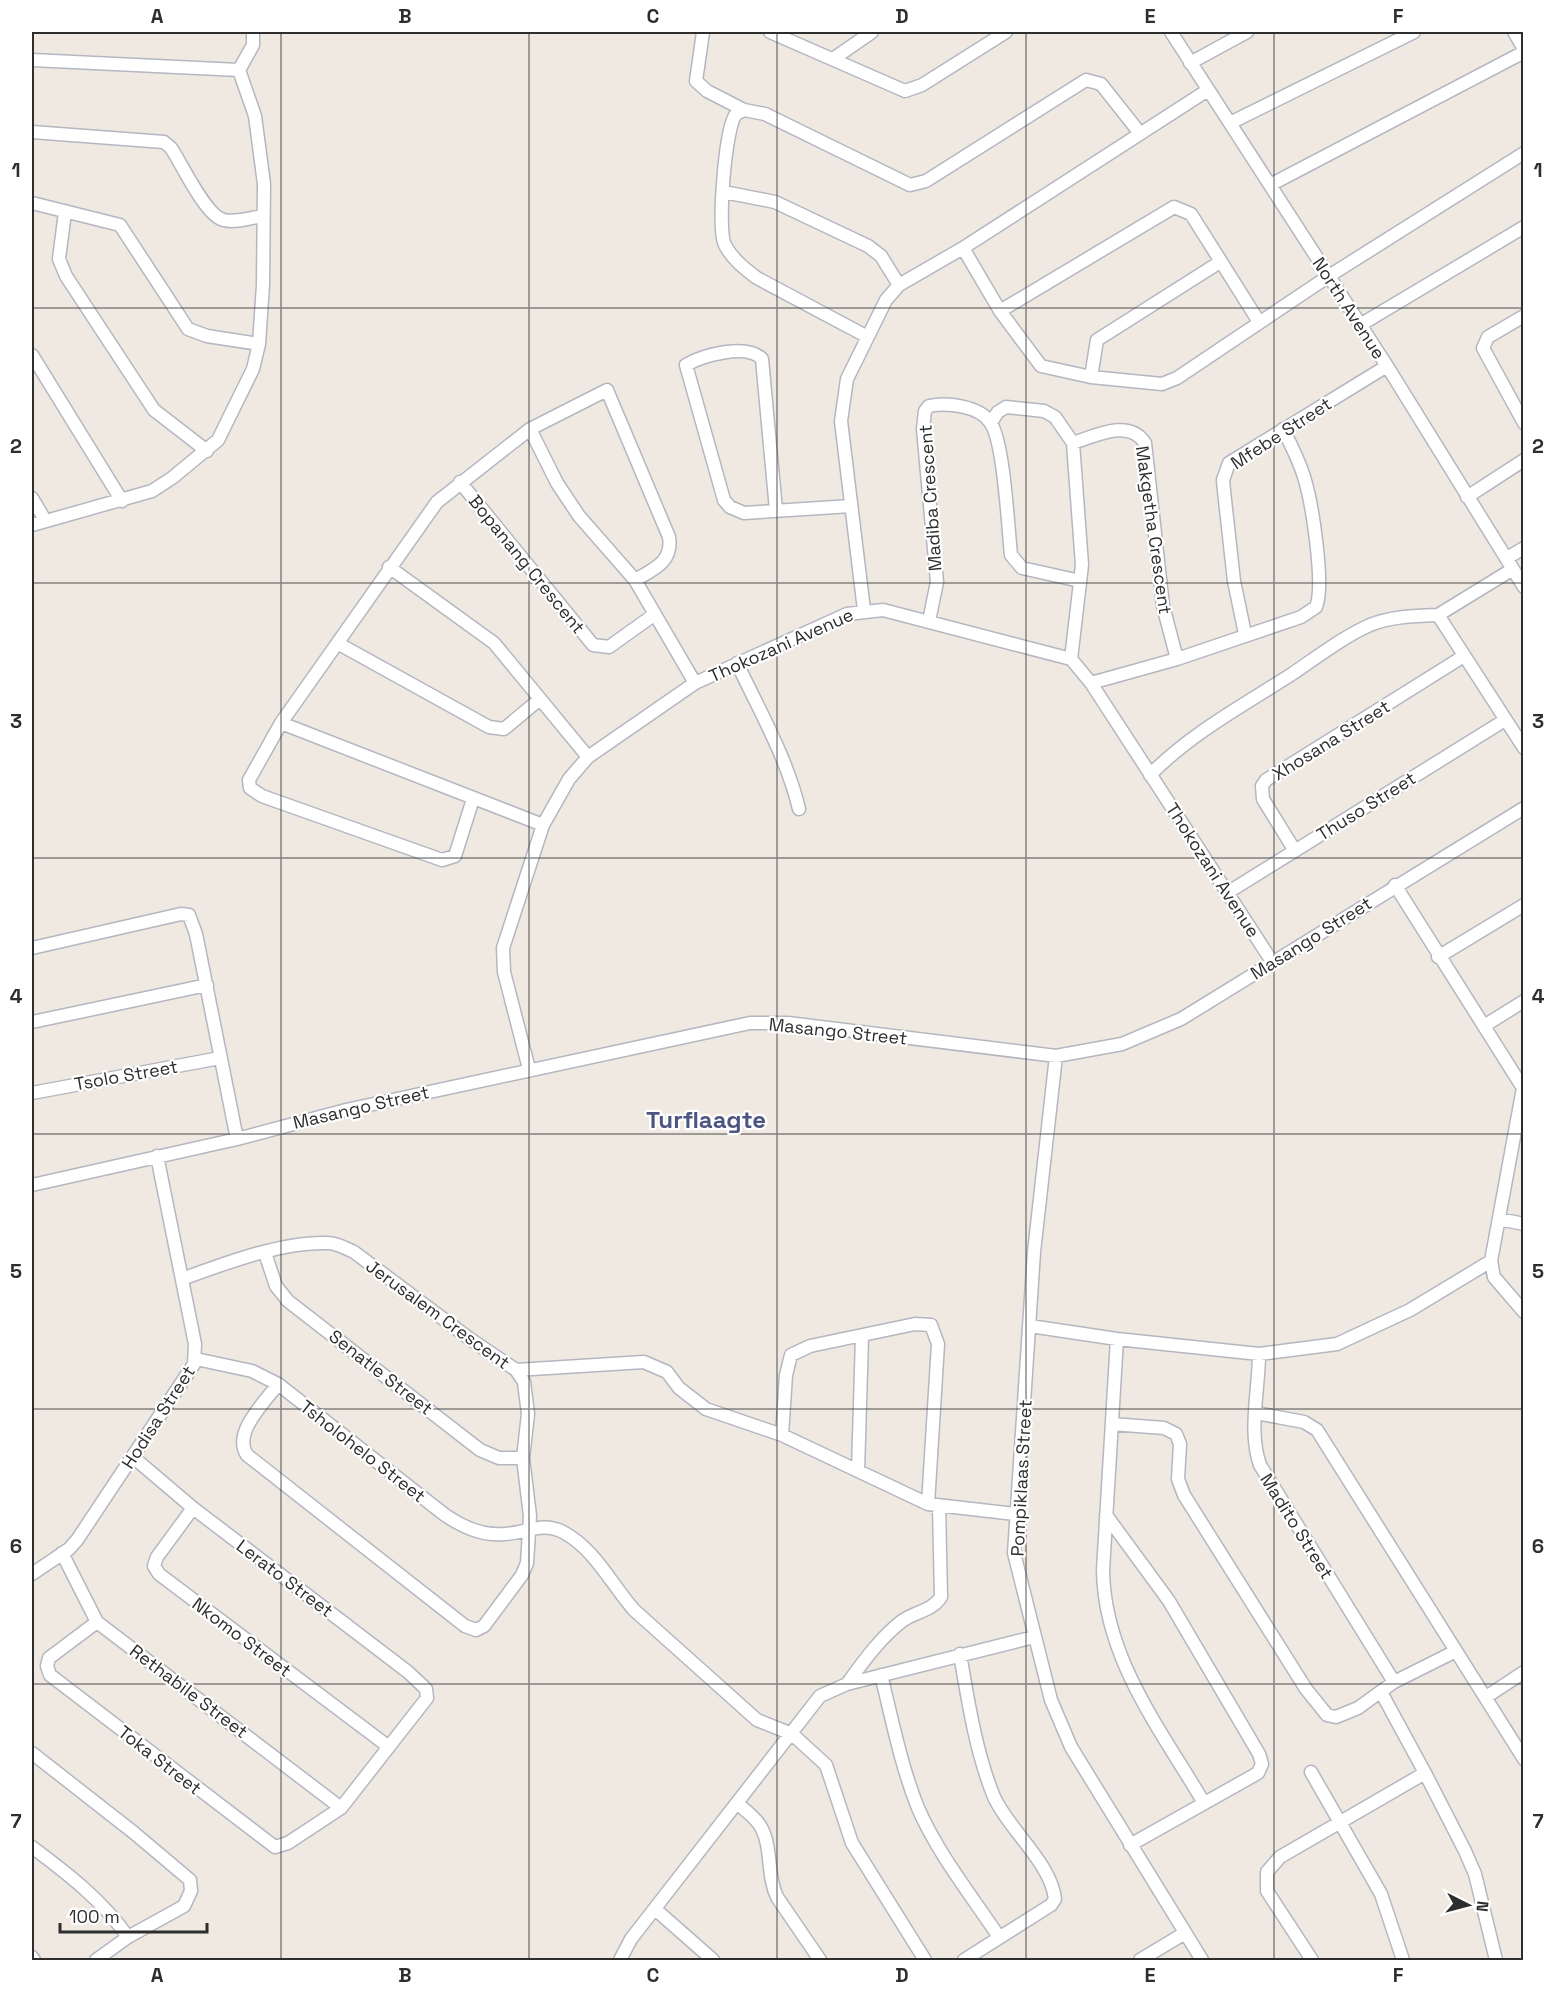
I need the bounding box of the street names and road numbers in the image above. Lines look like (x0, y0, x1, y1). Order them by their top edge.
street label: North Avenue (1307, 253, 1391, 363)
street label: Mfebe Street (1226, 392, 1336, 474)
street label: Madiba Crescent (913, 424, 947, 572)
street label: Makgetha Crescent (1131, 444, 1177, 616)
street label: Bopanang Crescent (464, 490, 590, 638)
street label: Thokozani Avenue (705, 603, 857, 687)
street label: Xhosana Street (1268, 695, 1394, 785)
street label: Thuso Street (1312, 766, 1420, 846)
street label: Thokozani Avenue (1161, 798, 1265, 942)
street label: Masango Street (1246, 891, 1376, 985)
street label: Masango Street (768, 1012, 908, 1050)
street label: Tsolo Street (72, 1055, 180, 1095)
street label: Masango Street (291, 1080, 431, 1134)
street label: Jerusalem Crescent (362, 1254, 514, 1374)
street label: Senatle Street (324, 1324, 438, 1420)
street label: Hodisa Street (116, 1361, 200, 1473)
street label: Tsholohelo Street (296, 1395, 430, 1507)
street label: Pompiklaas Street (1005, 1399, 1037, 1557)
street label: Madito Street (1255, 1469, 1339, 1583)
street label: Lerato Street (232, 1534, 338, 1622)
street label: Nkomo Street (188, 1592, 296, 1682)
street label: Rethabile Street (125, 1639, 253, 1743)
street label: Toka Street (114, 1720, 206, 1800)

